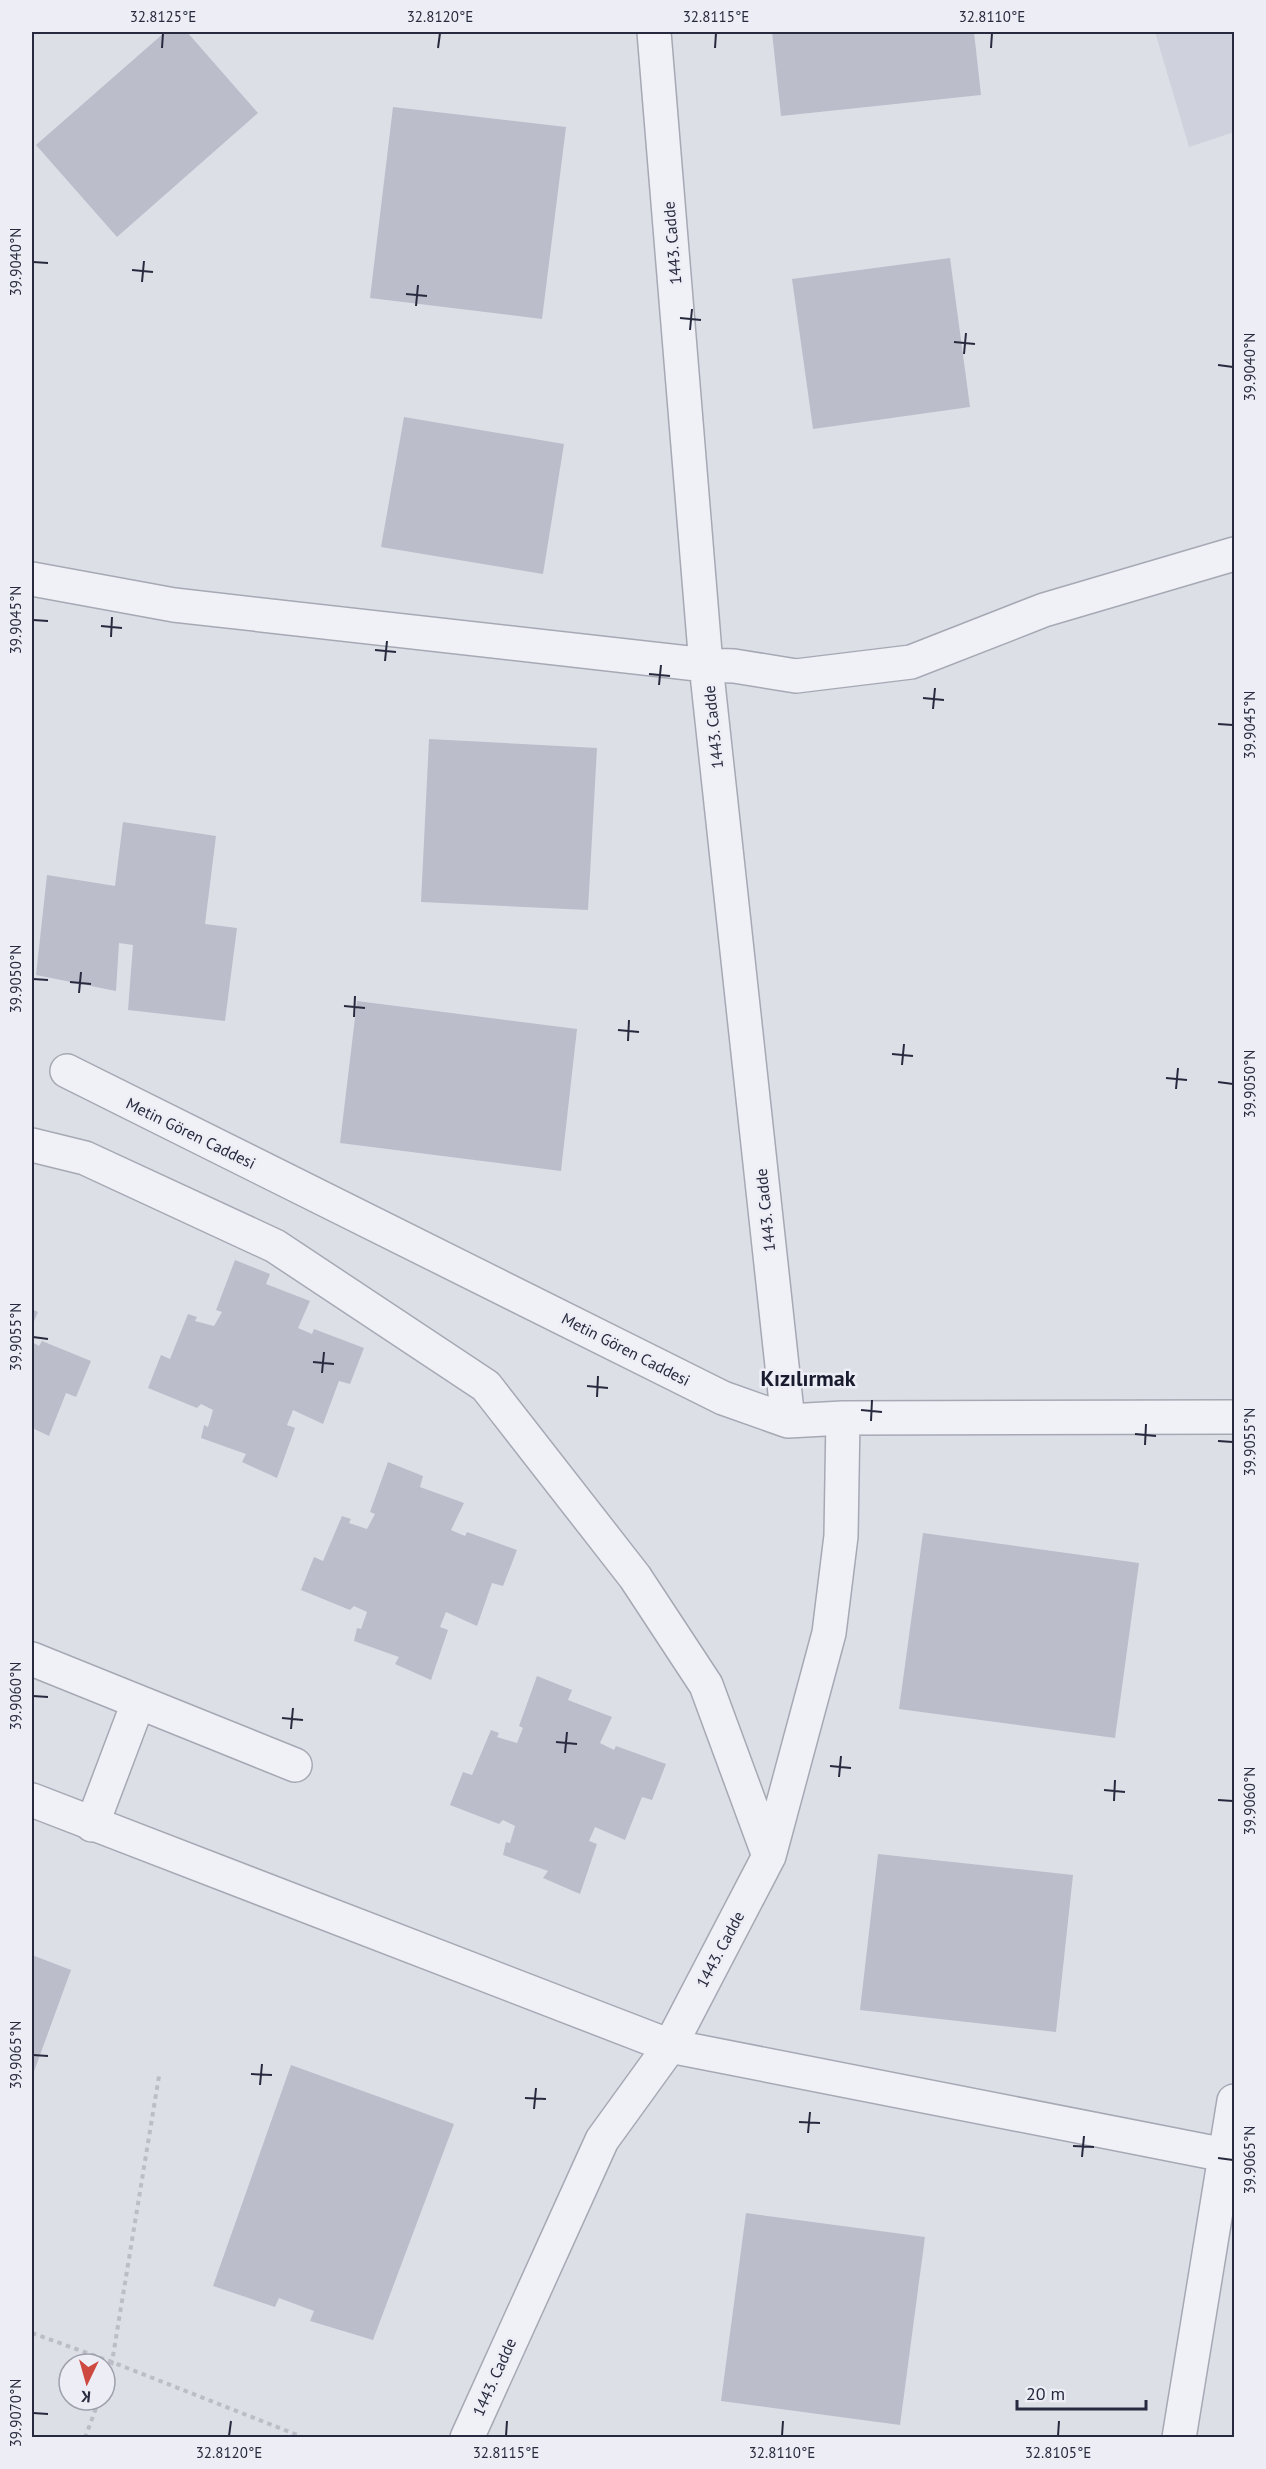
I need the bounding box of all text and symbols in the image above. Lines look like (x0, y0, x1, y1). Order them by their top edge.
text: 32.8125°E (130, 7, 196, 26)
text: 32.8120°E (407, 7, 473, 26)
text: 32.8115°E (683, 7, 749, 26)
text: 32.8110°E (959, 7, 1025, 26)
street label: 1443. Cadde (658, 201, 686, 285)
text: 39.9040°N (6, 228, 25, 296)
text: 39.9040°N (1240, 333, 1259, 401)
text: 39.9045°N (6, 586, 25, 654)
street label: 1443. Cadde (699, 684, 727, 770)
text: 39.9045°N (1240, 691, 1259, 759)
text: 39.9050°N (6, 945, 25, 1013)
text: 39.9050°N (1240, 1050, 1259, 1118)
street label: Metin Gören Caddesi (123, 1093, 259, 1173)
street label: 1443. Cadde (751, 1167, 779, 1253)
text: 39.9055°N (6, 1303, 25, 1371)
street label: Metin Gören Caddesi (558, 1308, 694, 1390)
district label: Kızılırmak (760, 1364, 856, 1392)
text: 39.9055°N (1240, 1408, 1259, 1476)
text: 39.9060°N (6, 1662, 25, 1730)
text: 39.9060°N (1240, 1767, 1259, 1835)
street label: 1443. Cadde (692, 1907, 748, 1991)
text: 39.9065°N (6, 2021, 25, 2089)
text: 39.9065°N (1240, 2126, 1259, 2194)
street label: 1443. Cadde (468, 2335, 520, 2419)
north arrow (57, 2352, 117, 2412)
scale bar (1017, 2373, 1146, 2411)
text: 39.9070°N (6, 2379, 25, 2447)
text: 20 m (1026, 2382, 1065, 2405)
text: K (80, 2387, 92, 2407)
text: 32.8120°E (196, 2443, 262, 2462)
text: 32.8115°E (473, 2443, 539, 2462)
text: 32.8110°E (749, 2443, 815, 2462)
text: 32.8105°E (1025, 2443, 1091, 2462)

